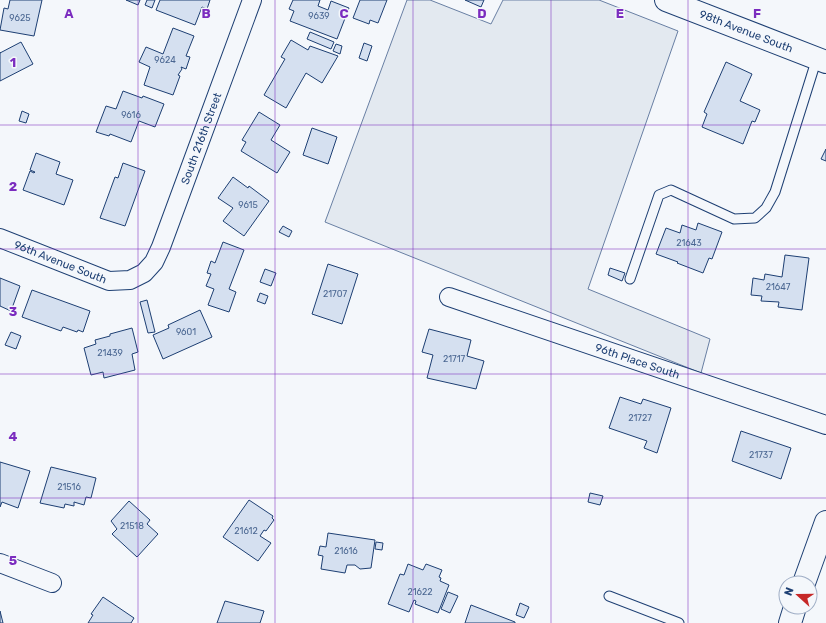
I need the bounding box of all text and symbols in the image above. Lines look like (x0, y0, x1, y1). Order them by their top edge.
text: A (64, 6, 74, 21)
text: B (201, 6, 211, 21)
text: C (339, 6, 349, 21)
text: D (477, 6, 487, 21)
text: E (616, 6, 624, 21)
text: F (753, 6, 761, 21)
street label: 98th Avenue South (698, 7, 795, 55)
house number: 9639 (308, 11, 330, 21)
house number: 9625 (9, 13, 31, 23)
text: 1 (10, 55, 16, 70)
house number: 9624 (154, 55, 176, 65)
street label: South 216th Street (178, 90, 224, 186)
house number: 9616 (121, 110, 141, 120)
text: 2 (9, 179, 17, 194)
house number: 9615 (238, 200, 258, 210)
street label: 96th Avenue South (12, 238, 109, 286)
house number: 21643 (676, 238, 702, 248)
house number: 21647 (766, 282, 791, 292)
house number: 21707 (323, 289, 347, 299)
text: 3 (9, 304, 18, 319)
house number: 9601 (176, 327, 196, 337)
street label: 96th Place South (594, 341, 681, 381)
house number: 21439 (97, 348, 123, 358)
house number: 21717 (443, 354, 465, 364)
house number: 21727 (628, 413, 652, 423)
text: 4 (9, 429, 18, 444)
house number: 21737 (749, 450, 773, 460)
house number: 21516 (57, 482, 81, 492)
house number: 21518 (120, 521, 144, 531)
house number: 21612 (234, 526, 258, 536)
house number: 21616 (334, 546, 358, 556)
text: 5 (9, 553, 17, 568)
north arrow (778, 575, 818, 615)
text: N (782, 585, 797, 598)
house number: 21622 (407, 587, 433, 597)

